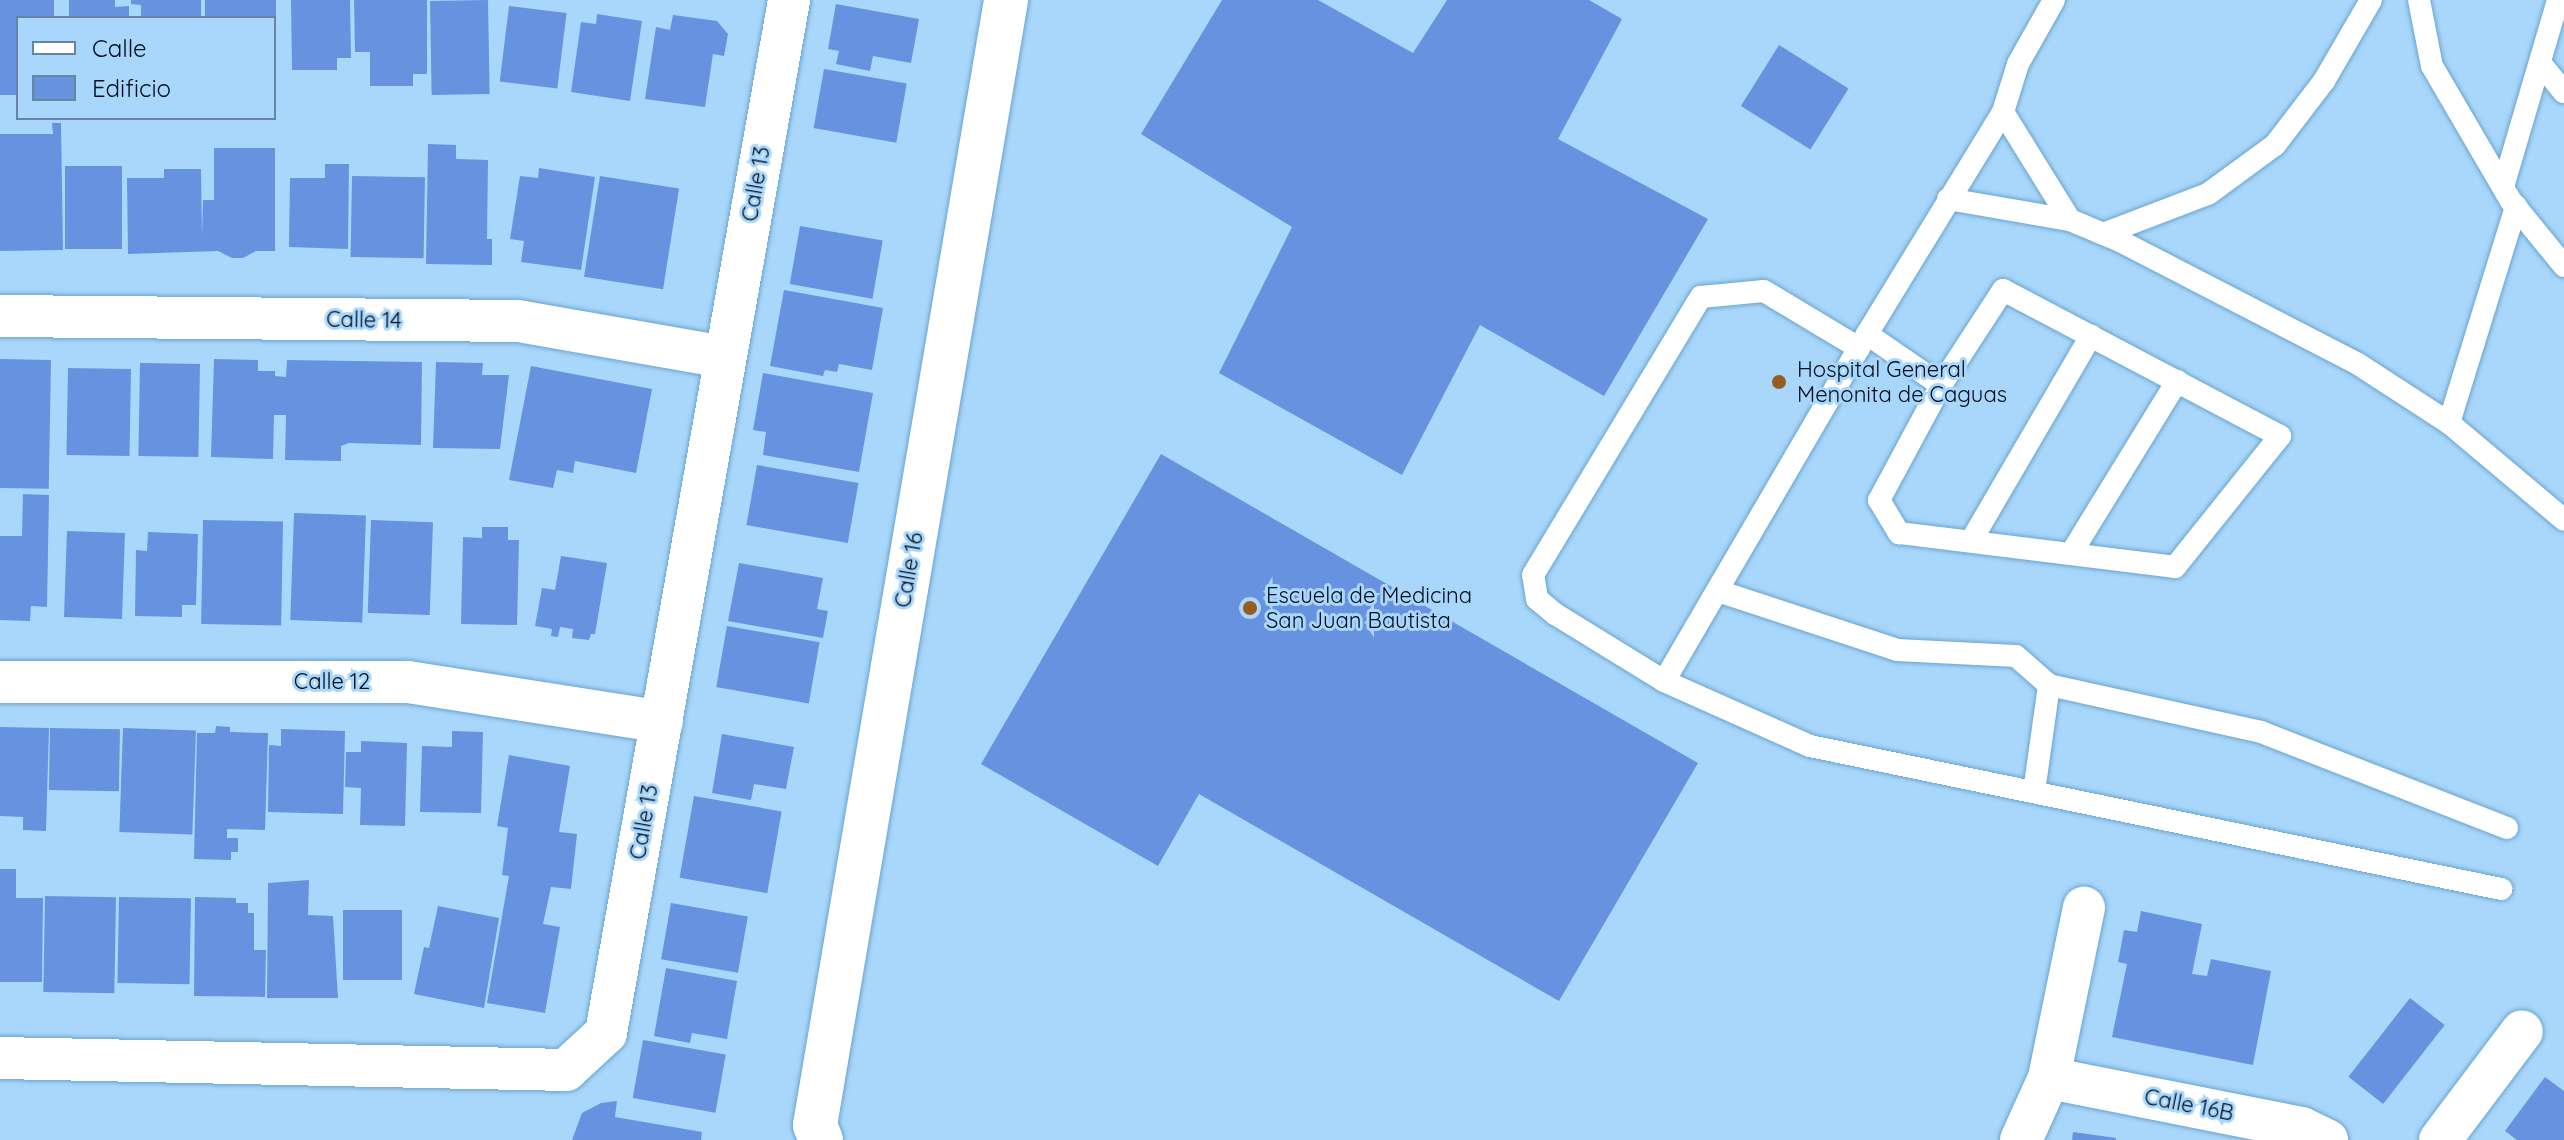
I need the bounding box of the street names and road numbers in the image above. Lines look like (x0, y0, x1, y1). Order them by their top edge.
street label: Calle 13 (736, 144, 776, 224)
street label: Calle 14 (326, 306, 402, 334)
street label: Calle 16 (889, 530, 929, 610)
street label: Calle 12 (294, 669, 370, 695)
street label: Calle 13 (624, 782, 664, 862)
street label: Calle 16B (2142, 1083, 2236, 1127)

